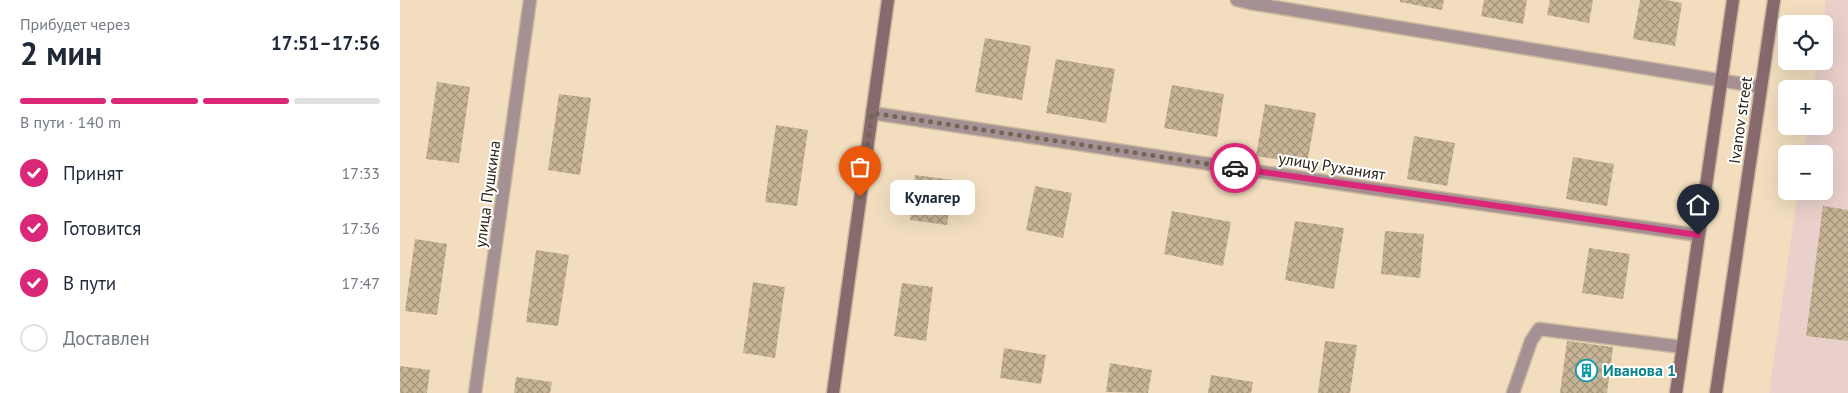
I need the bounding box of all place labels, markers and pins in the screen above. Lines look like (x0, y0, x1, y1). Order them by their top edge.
pin (839, 146, 881, 197)
callout: Кулагер (890, 180, 975, 214)
pin (1677, 184, 1719, 235)
building icon: Иванова 1 (1575, 358, 1599, 382)
place label: Иванова 1 (1603, 360, 1676, 380)

